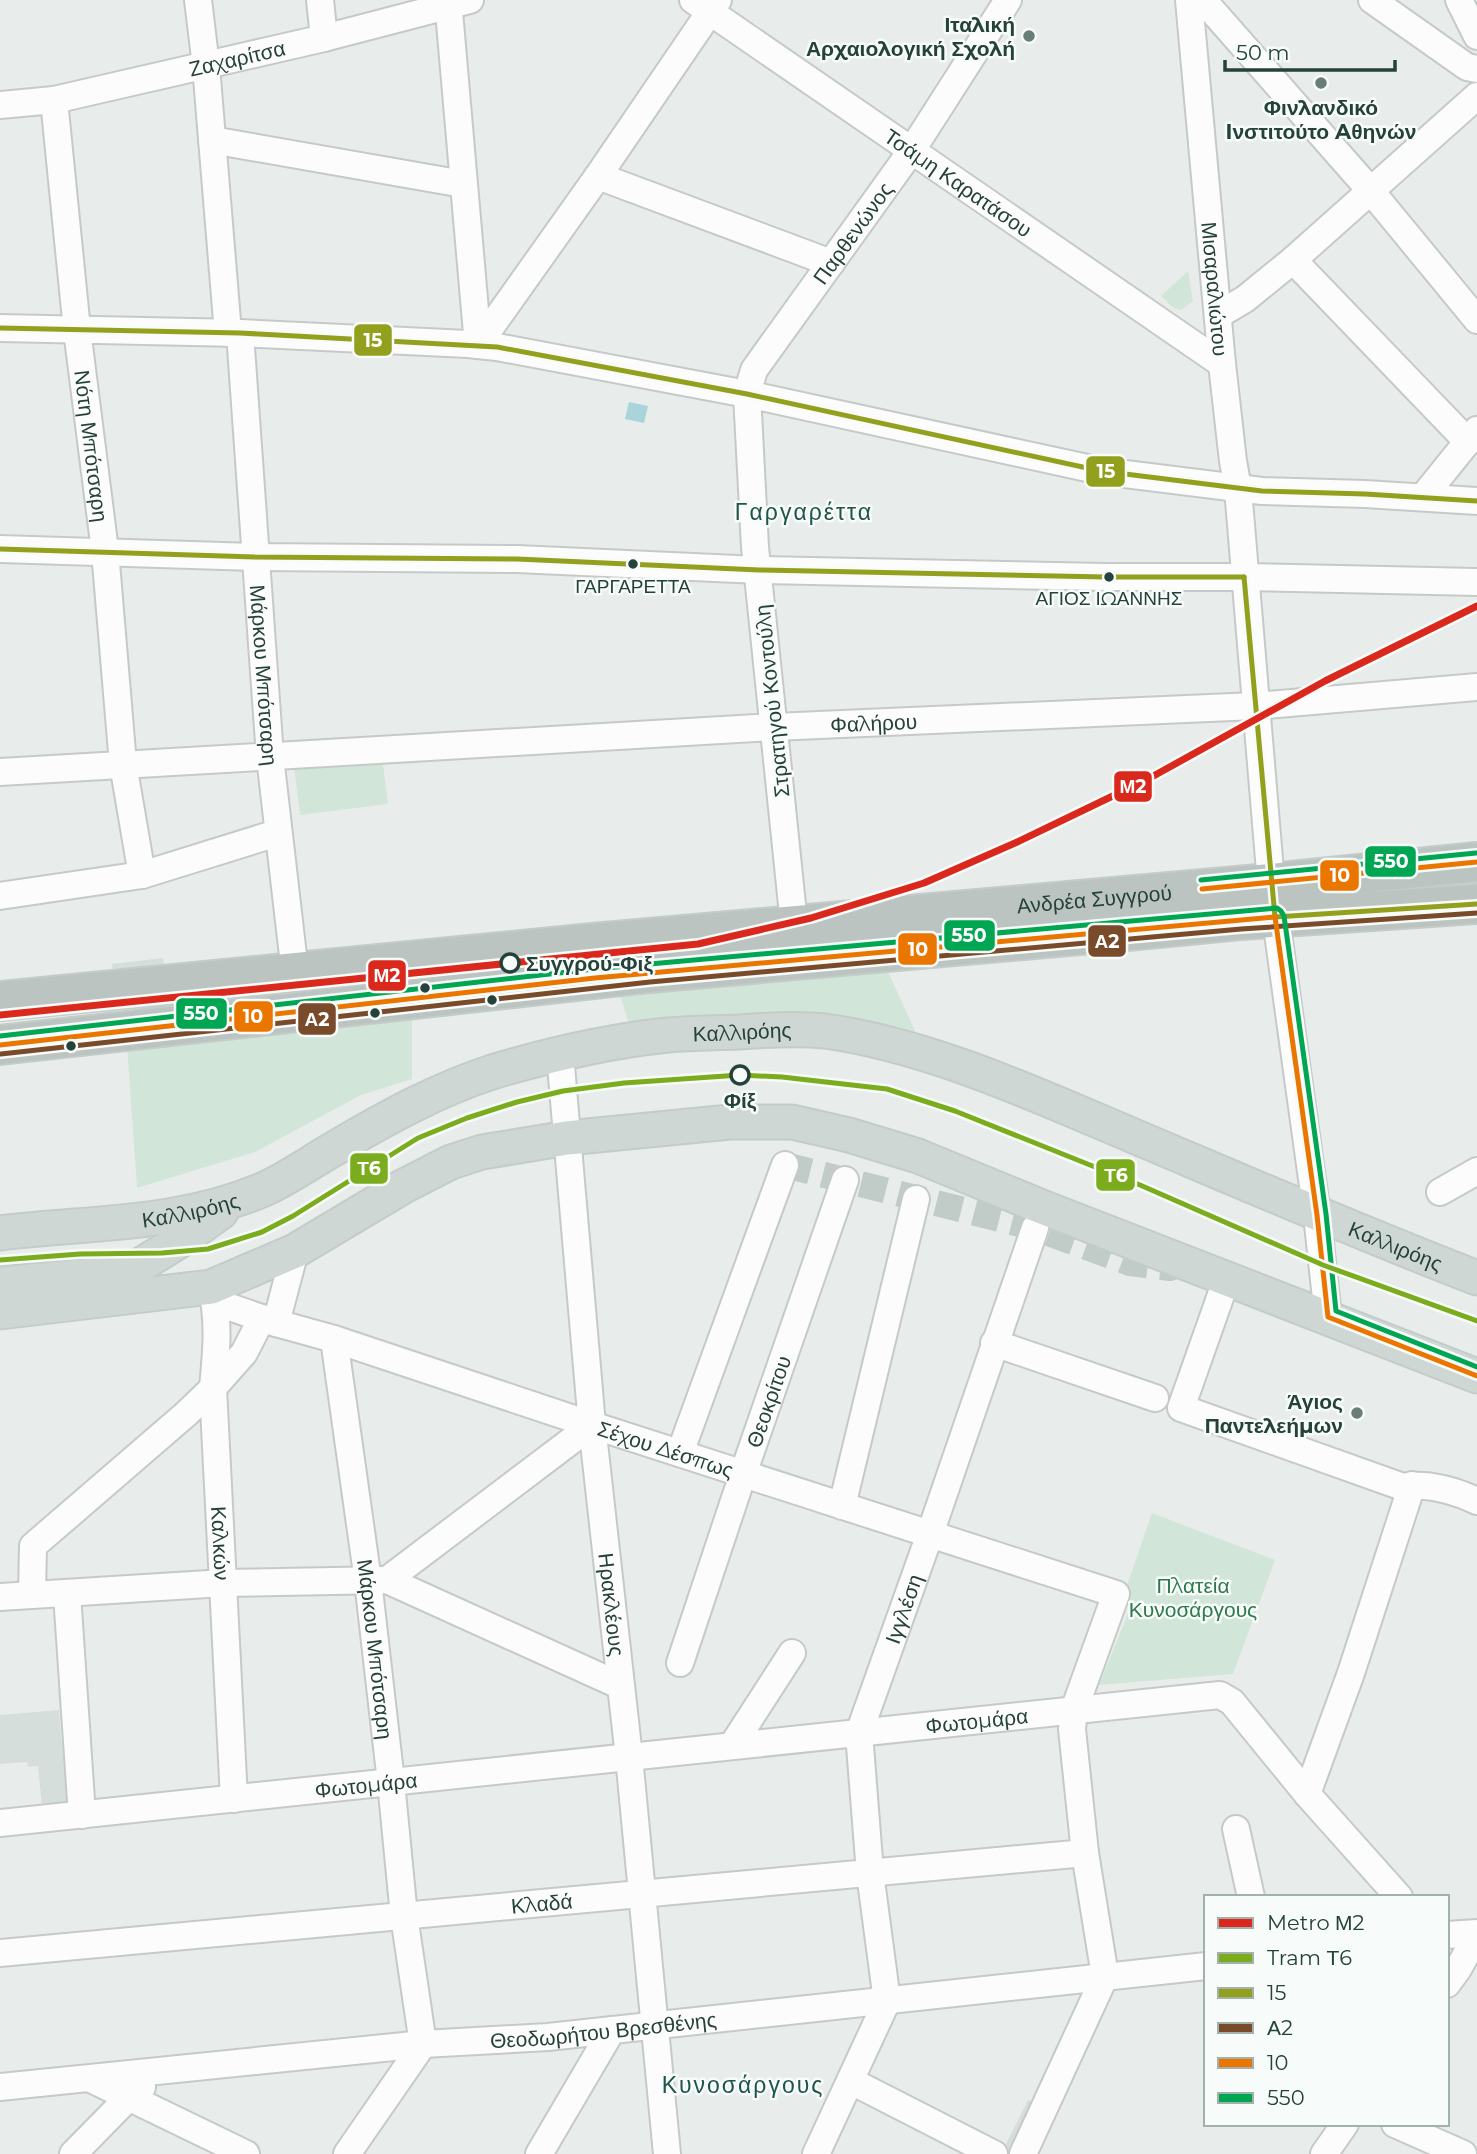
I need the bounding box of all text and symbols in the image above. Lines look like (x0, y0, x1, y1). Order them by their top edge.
place label: Ιταλική Αρχαιολογική Σχολή (806, 12, 1015, 61)
marker: Ιταλική Αρχαιολογική Σχολή (1021, 28, 1037, 44)
scale bar (1225, 28, 1395, 72)
street label: Ζαχαρίτσα (186, 35, 288, 81)
text: 50 m (1236, 40, 1290, 65)
marker: Φινλανδικό Iνστιτούτο Aθηνών (1313, 75, 1329, 91)
place label: Φινλανδικό Iνστιτούτο Aθηνών (1226, 95, 1416, 144)
street label: Τσάμη Καρατάσου (880, 123, 1037, 242)
street label: Παρθενώνος (807, 177, 897, 289)
street label: Μισαραλιώτου (1197, 221, 1234, 357)
line badge: 15 (353, 323, 393, 357)
text: 15 (364, 329, 382, 352)
street label: Νότη Μπότσαρη (70, 369, 114, 523)
line badge: 15 (1085, 455, 1126, 488)
text: 15 (1097, 460, 1115, 483)
district label: Γαργαρέττα (735, 498, 873, 526)
marker: ΓΑΡΓΑΡΕΤΤΑ (626, 557, 640, 571)
marker: ΑΓΙΟΣ ΙΩΑΝΝΗΣ (1102, 570, 1116, 584)
place label: ΓΑΡΓΑΡΕΤΤΑ (575, 575, 691, 598)
street label: Μάρκου Μπότσαρη (245, 584, 283, 767)
place label: ΑΓΙΟΣ ΙΩΑΝΝΗΣ (1036, 587, 1182, 610)
street label: Στρατηγού Κοντούλη (749, 603, 795, 799)
street label: Φαλήρου (830, 708, 918, 737)
line badge: Μ2 (1113, 770, 1153, 803)
text: Μ2 (1119, 775, 1147, 798)
line badge: 550 (1364, 845, 1417, 878)
text: 550 (1373, 850, 1409, 873)
line badge: 10 (1319, 859, 1360, 892)
text: 10 (1330, 864, 1350, 887)
street label: Ανδρέα Συγγρού (1016, 879, 1173, 918)
line badge: 550 (943, 919, 996, 952)
text: 550 (951, 924, 987, 947)
line badge: Α2 (1087, 924, 1127, 958)
text: Α2 (1095, 930, 1119, 953)
line badge: 10 (897, 932, 938, 966)
text: 10 (908, 938, 928, 961)
place label: Συγγρού-Φιξ (526, 951, 653, 976)
marker: Συγγρού-Φιξ (500, 953, 520, 973)
line badge: Μ2 (367, 959, 407, 992)
text: Μ2 (373, 964, 401, 987)
unlabelled marker (418, 981, 432, 995)
unlabelled marker (485, 993, 499, 1007)
line badge: 550 (175, 997, 228, 1030)
line badge: 10 (233, 1000, 274, 1033)
text: 550 (183, 1002, 219, 1025)
line badge: Α2 (297, 1002, 337, 1036)
text: 10 (243, 1005, 263, 1028)
unlabelled marker (368, 1006, 382, 1020)
text: Α2 (305, 1008, 329, 1031)
street label: Καλλιρόης (692, 1017, 792, 1046)
unlabelled marker (64, 1039, 78, 1053)
marker: Φίξ (730, 1065, 750, 1085)
place label: Φίξ (724, 1088, 757, 1113)
line badge: Τ6 (349, 1152, 389, 1185)
text: Τ6 (357, 1157, 381, 1180)
line badge: Τ6 (1095, 1158, 1136, 1192)
text: Τ6 (1104, 1164, 1128, 1187)
street label: Καλλιρόης (140, 1187, 242, 1232)
street label: Καλλιρόης (1345, 1216, 1446, 1276)
street label: Θεοκρίτου (741, 1352, 796, 1451)
place label: Άγιος Παντελεήμων (1205, 1389, 1343, 1438)
marker: Άγιος Παντελεήμων (1349, 1405, 1365, 1421)
street label: Σέχου Δέσπως (595, 1415, 737, 1482)
street label: Καλκών (207, 1505, 235, 1581)
street label: Ηρακλέους (594, 1552, 630, 1657)
street label: Μάρκου Μπότσαρη (353, 1557, 399, 1741)
street label: Ιγγλέση (879, 1571, 927, 1647)
park label: Πλατεία Κυνοσάργους (1129, 1573, 1257, 1622)
street label: Φωτομάρα (924, 1703, 1029, 1738)
street label: Φωτομάρα (313, 1767, 419, 1802)
street label: Κλαδά (510, 1888, 573, 1918)
legend (1204, 1895, 1449, 2126)
text: Metro Μ2 (1267, 1910, 1365, 1935)
text: Tram Τ6 (1267, 1945, 1352, 1970)
text: 15 (1267, 1980, 1287, 2005)
street label: Θεοδωρήτου Βρεσθένης (489, 2006, 718, 2053)
text: Α2 (1267, 2015, 1293, 2040)
text: 10 (1267, 2050, 1288, 2075)
district label: Κυνοσάργους (662, 2071, 824, 2099)
text: 550 (1267, 2085, 1305, 2110)

